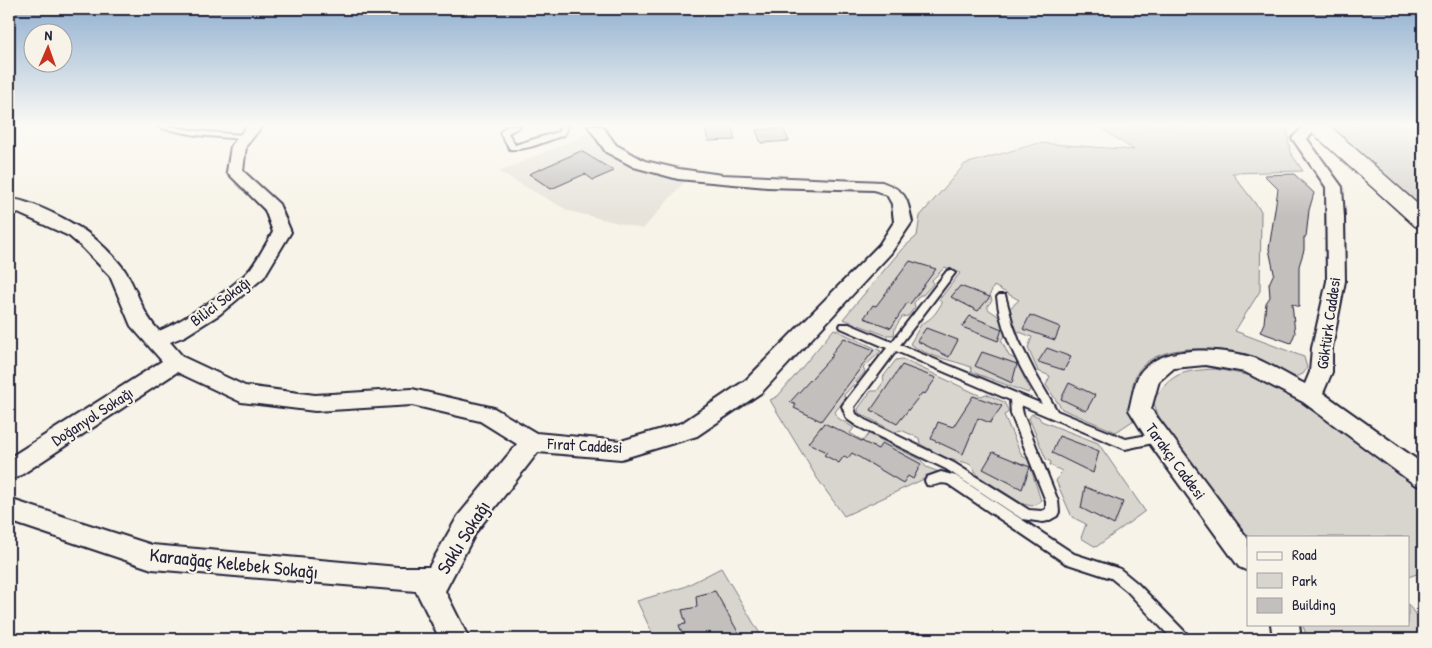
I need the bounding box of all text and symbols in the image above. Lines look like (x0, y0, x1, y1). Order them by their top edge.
north arrow (22, 22, 72, 72)
text: N (44, 25, 53, 44)
street label: Bilici Sokağı (185, 271, 255, 331)
street label: Göktürk Caddesi (1311, 276, 1345, 370)
street label: Doğanyol Sokağı (47, 381, 137, 451)
street label: Tarakçı Caddesi (1141, 418, 1211, 504)
street label: Fırat Caddesi (546, 432, 623, 458)
street label: Saklı Sokağı (430, 495, 496, 579)
legend (1247, 536, 1410, 626)
street label: Karaağaç Kelebek Sokağı (148, 541, 320, 585)
text: Road (1292, 544, 1317, 565)
text: Park (1292, 570, 1317, 591)
text: Building (1292, 594, 1336, 615)

